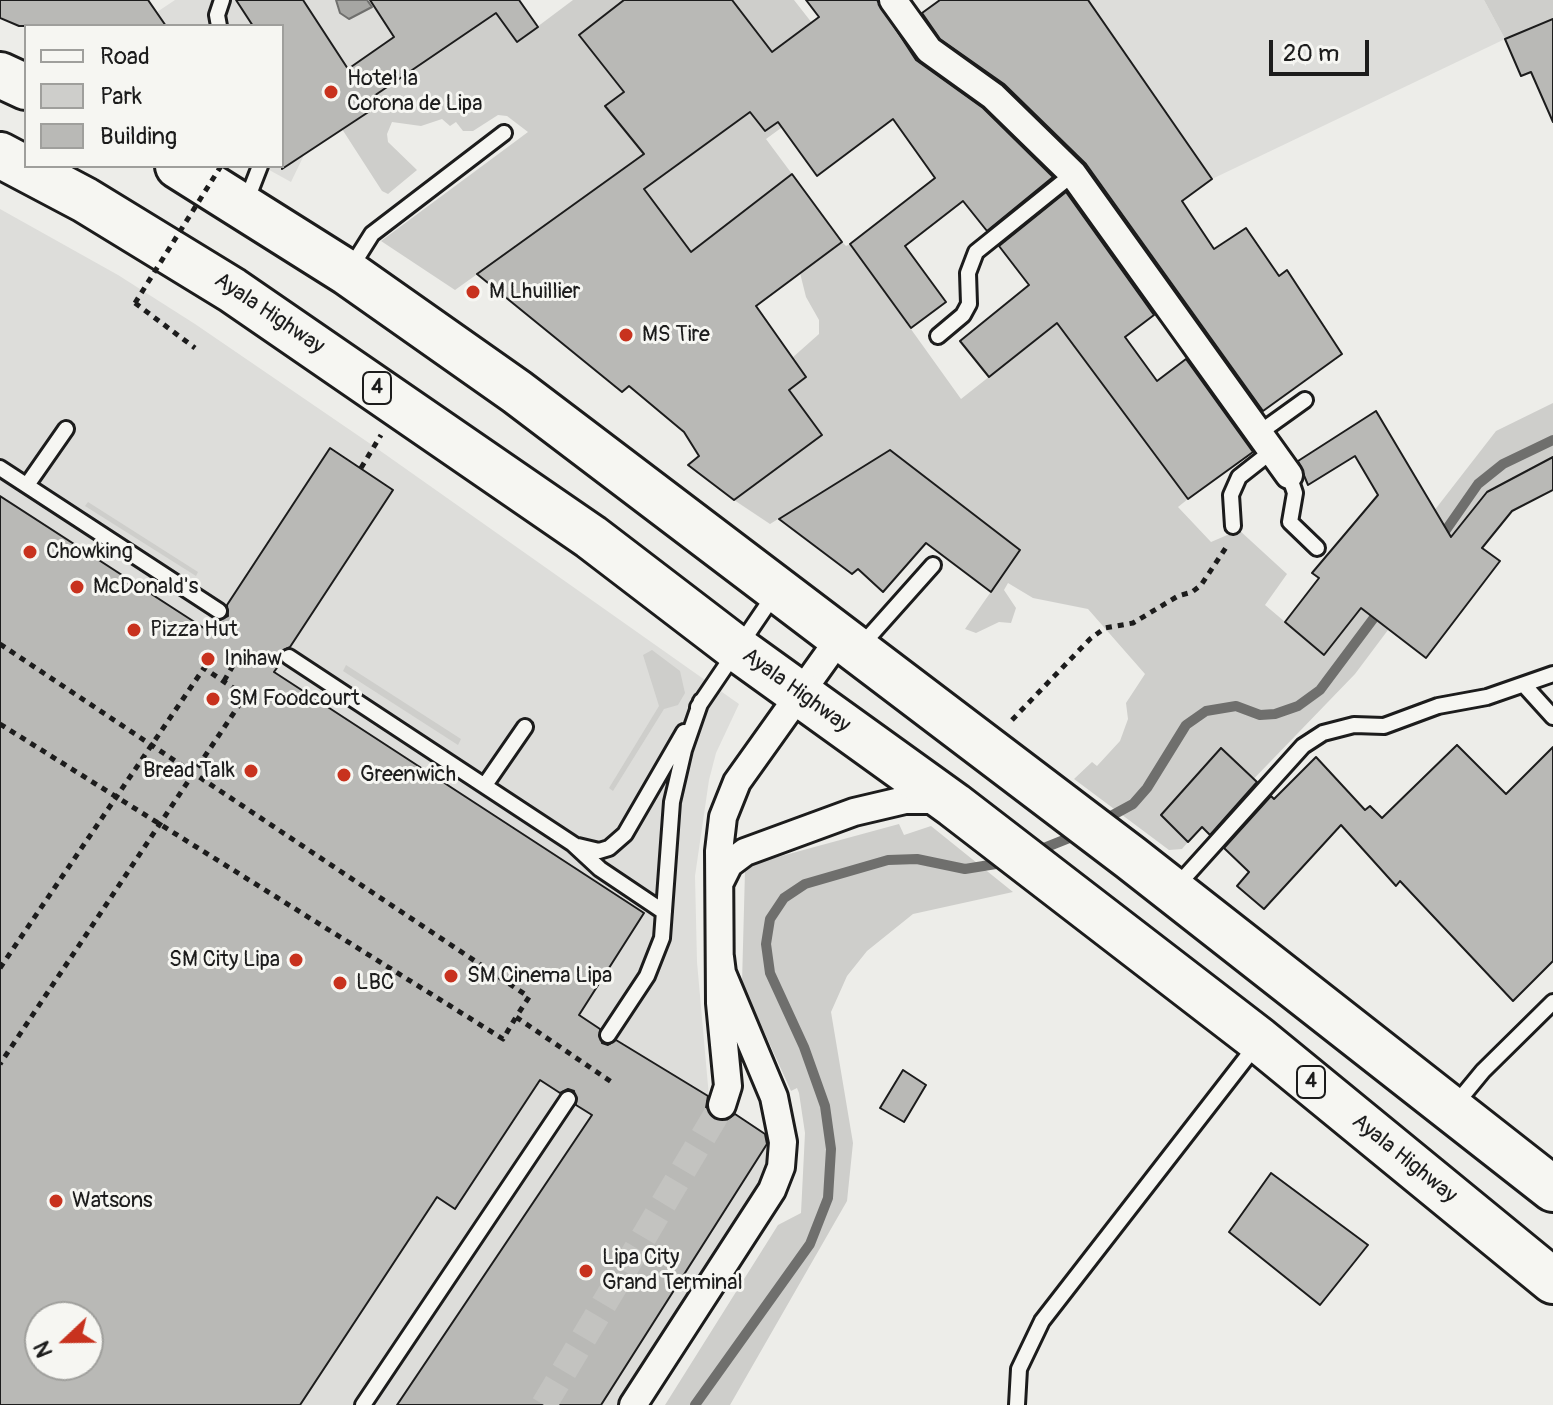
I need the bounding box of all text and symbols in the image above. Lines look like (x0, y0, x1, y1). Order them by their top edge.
legend (24, 24, 284, 168)
scale bar (1273, 24, 1373, 74)
text: 20 m (1283, 39, 1339, 68)
text: Road (100, 42, 150, 71)
place label: Hotel la Corona de Lipa (347, 66, 482, 118)
text: Park (100, 82, 142, 111)
marker: Hotel la Corona de Lipa (322, 83, 340, 101)
text: Building (100, 122, 177, 151)
street label: Ayala Highway (209, 267, 329, 361)
place label: M Lhuillier (489, 279, 580, 305)
marker: M Lhuillier (464, 283, 482, 301)
place label: MS Tire (642, 322, 710, 348)
marker: MS Tire (617, 326, 635, 344)
road number: 4 (363, 372, 391, 404)
place label: Chowking (46, 539, 133, 565)
marker: Chowking (21, 543, 39, 561)
place label: McDonald's (93, 574, 198, 600)
marker: McDonald's (68, 578, 86, 596)
place label: Pizza Hut (150, 617, 238, 643)
marker: Pizza Hut (125, 621, 143, 639)
street label: Ayala Highway (737, 643, 855, 739)
place label: Inihaw (224, 646, 282, 672)
marker: Inihaw (199, 650, 217, 668)
place label: SM Foodcourt (229, 686, 360, 712)
marker: SM Foodcourt (204, 690, 222, 708)
place label: Bread Talk (143, 758, 235, 784)
marker: Bread Talk (242, 762, 260, 780)
place label: Greenwich (360, 762, 456, 788)
marker: Greenwich (335, 766, 353, 784)
place label: SM City Lipa (169, 947, 280, 973)
marker: SM City Lipa (287, 951, 305, 969)
place label: SM Cinema Lipa (467, 963, 612, 989)
marker: SM Cinema Lipa (442, 967, 460, 985)
place label: LBC (356, 970, 394, 996)
marker: LBC (331, 974, 349, 992)
road number: 4 (1297, 1066, 1325, 1098)
street label: Ayala Highway (1346, 1109, 1462, 1209)
place label: Watsons (72, 1188, 152, 1214)
marker: Watsons (47, 1192, 65, 1210)
place label: Lipa City Grand Terminal (602, 1245, 743, 1296)
marker: Lipa City Grand Terminal (577, 1262, 595, 1280)
north arrow (24, 1301, 104, 1381)
text: N (28, 1337, 59, 1361)

